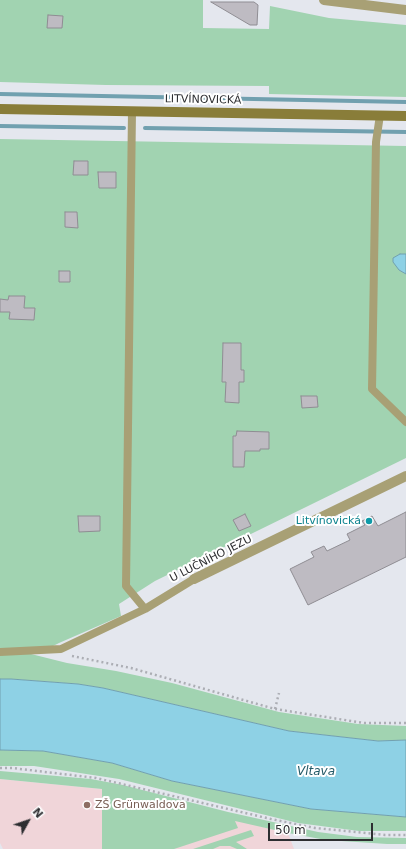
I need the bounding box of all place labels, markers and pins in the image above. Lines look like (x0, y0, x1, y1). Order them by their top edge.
place label: Litvínovická (296, 514, 361, 528)
marker: Litvínovická (364, 516, 374, 526)
place label: ZŠ Grünwaldova (95, 798, 186, 812)
marker: ZŠ Grünwaldova (82, 800, 92, 810)

